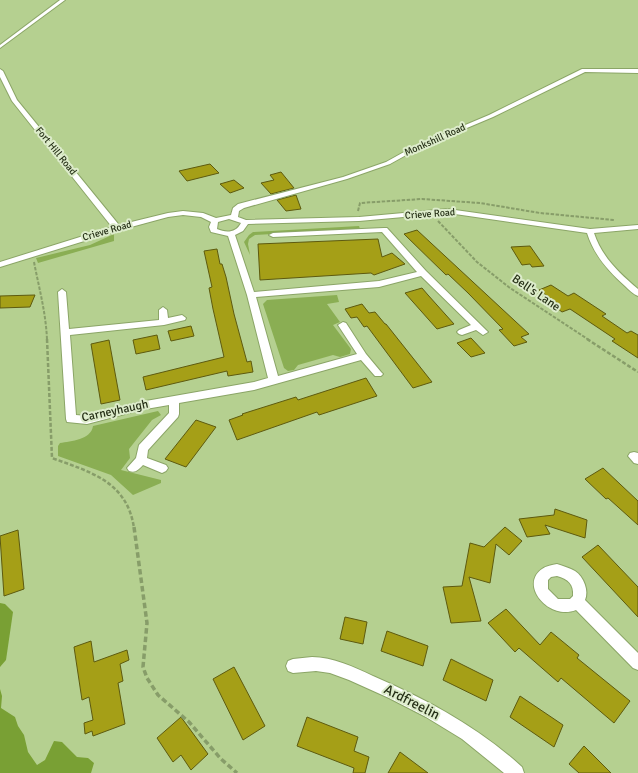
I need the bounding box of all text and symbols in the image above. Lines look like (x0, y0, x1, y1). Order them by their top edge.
street label: Monkshill Road (403, 121, 467, 159)
street label: Fort Hill Road (33, 124, 79, 178)
street label: Crieve Road (404, 206, 456, 222)
street label: Crieve Road (81, 218, 133, 244)
street label: Bell's Lane (509, 271, 563, 315)
street label: Carneyhaugh (80, 397, 150, 425)
street label: Ardfreelin (381, 681, 443, 723)

